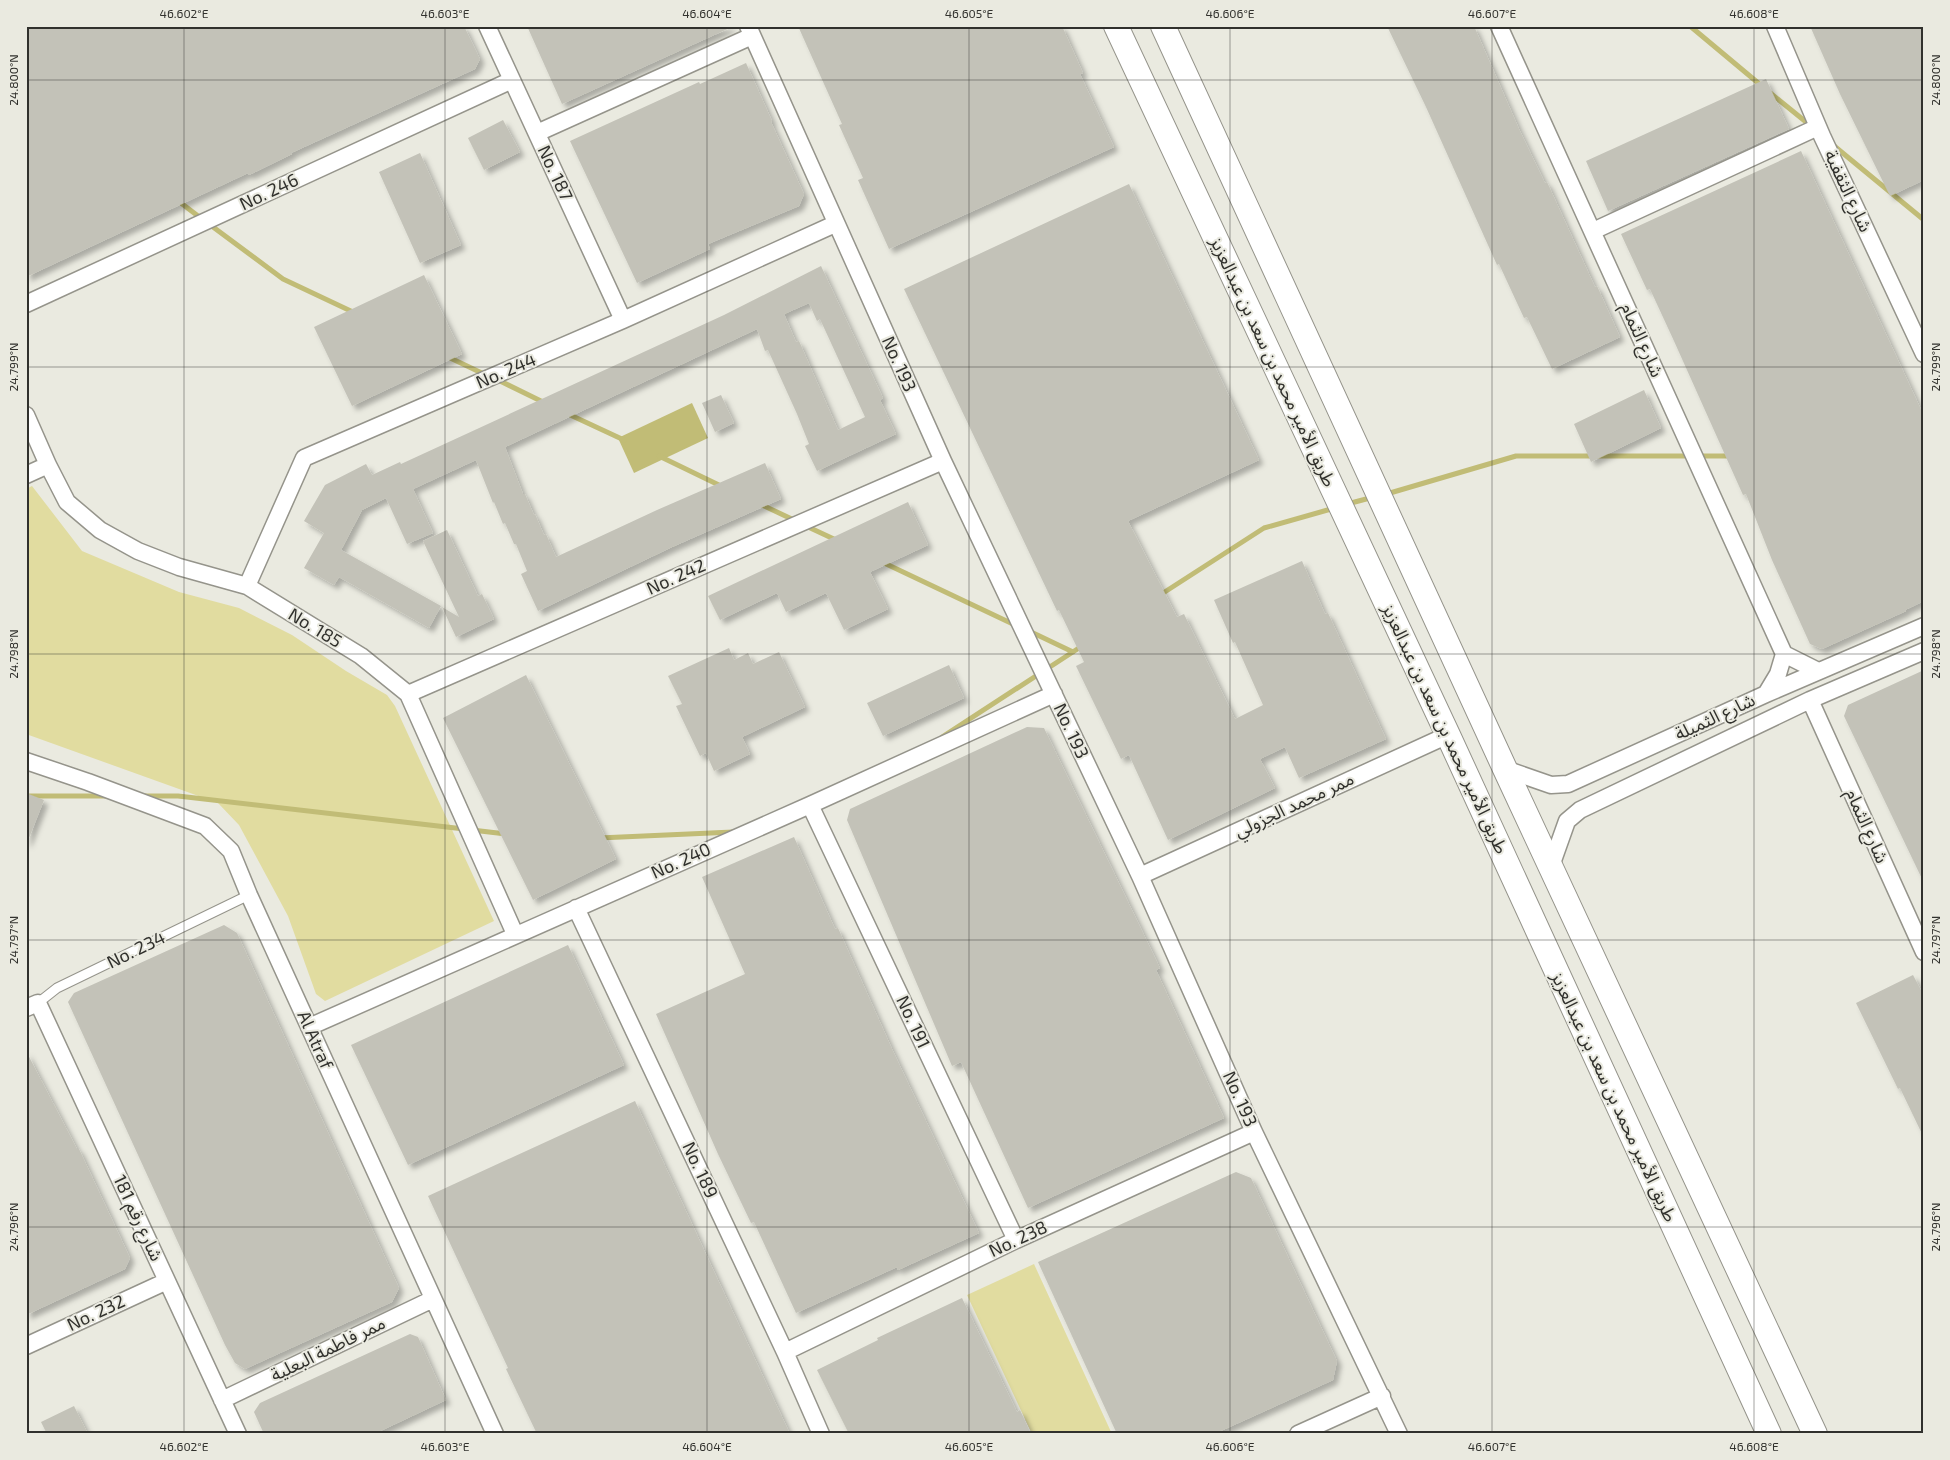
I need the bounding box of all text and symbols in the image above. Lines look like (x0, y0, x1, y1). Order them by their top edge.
text: 46.602°E (160, 6, 209, 20)
text: 46.603°E (421, 6, 470, 20)
text: 46.604°E (682, 6, 732, 20)
text: 46.605°E (945, 6, 994, 20)
text: 46.606°E (1205, 6, 1255, 20)
text: 46.607°E (1468, 6, 1516, 20)
text: 46.608°E (1729, 6, 1779, 20)
text: 24.800°N (6, 54, 20, 106)
text: 24.800°N (1928, 54, 1942, 106)
street label: No. 187 (534, 141, 578, 204)
street label: شارع الثقفية (1817, 146, 1877, 237)
street label: No. 246 (236, 168, 302, 214)
street label: طريق الأمير محمد بن سعد بن عبدالعزيز (1205, 232, 1342, 490)
street label: شارع الثمام (1613, 299, 1669, 382)
street label: No. 193 (878, 332, 922, 395)
text: 24.799°N (6, 342, 20, 392)
text: 24.799°N (1928, 342, 1942, 392)
street label: No. 244 (472, 348, 539, 393)
street label: No. 242 (643, 553, 709, 599)
street label: طريق الأمير محمد بن سعد بن عبدالعزيز (1377, 599, 1514, 857)
street label: No. 185 (285, 603, 346, 652)
text: 24.798°N (6, 629, 20, 679)
text: 24.798°N (1928, 629, 1942, 679)
street label: شارع الثميلة (1671, 688, 1760, 748)
street label: No. 193 (1050, 699, 1094, 762)
street label: ممر محمد الجزولي (1230, 767, 1358, 844)
street label: شارع الثمام (1838, 785, 1894, 868)
street label: No. 240 (647, 837, 714, 883)
text: 24.797°N (6, 916, 20, 964)
text: 24.797°N (1928, 916, 1942, 964)
street label: No. 234 (103, 926, 168, 973)
street label: طريق الأمير محمد بن سعد بن عبدالعزيز (1546, 967, 1683, 1225)
street label: No. 191 (892, 992, 936, 1051)
street label: Al Atraf (293, 1007, 339, 1073)
street label: No. 193 (1219, 1067, 1263, 1130)
street label: No. 189 (678, 1138, 723, 1201)
street label: شارع رقم 181 (106, 1171, 168, 1266)
text: 24.796°N (6, 1202, 20, 1252)
text: 24.796°N (1928, 1202, 1942, 1252)
street label: No. 238 (985, 1215, 1050, 1261)
street label: No. 232 (63, 1289, 128, 1335)
street label: ممر فاطمة البعلية (267, 1311, 389, 1386)
text: 46.602°E (160, 1439, 209, 1453)
text: 46.603°E (421, 1439, 470, 1453)
text: 46.604°E (682, 1439, 732, 1453)
text: 46.605°E (945, 1439, 994, 1453)
text: 46.606°E (1205, 1439, 1255, 1453)
text: 46.607°E (1468, 1439, 1516, 1453)
text: 46.608°E (1729, 1439, 1779, 1453)

